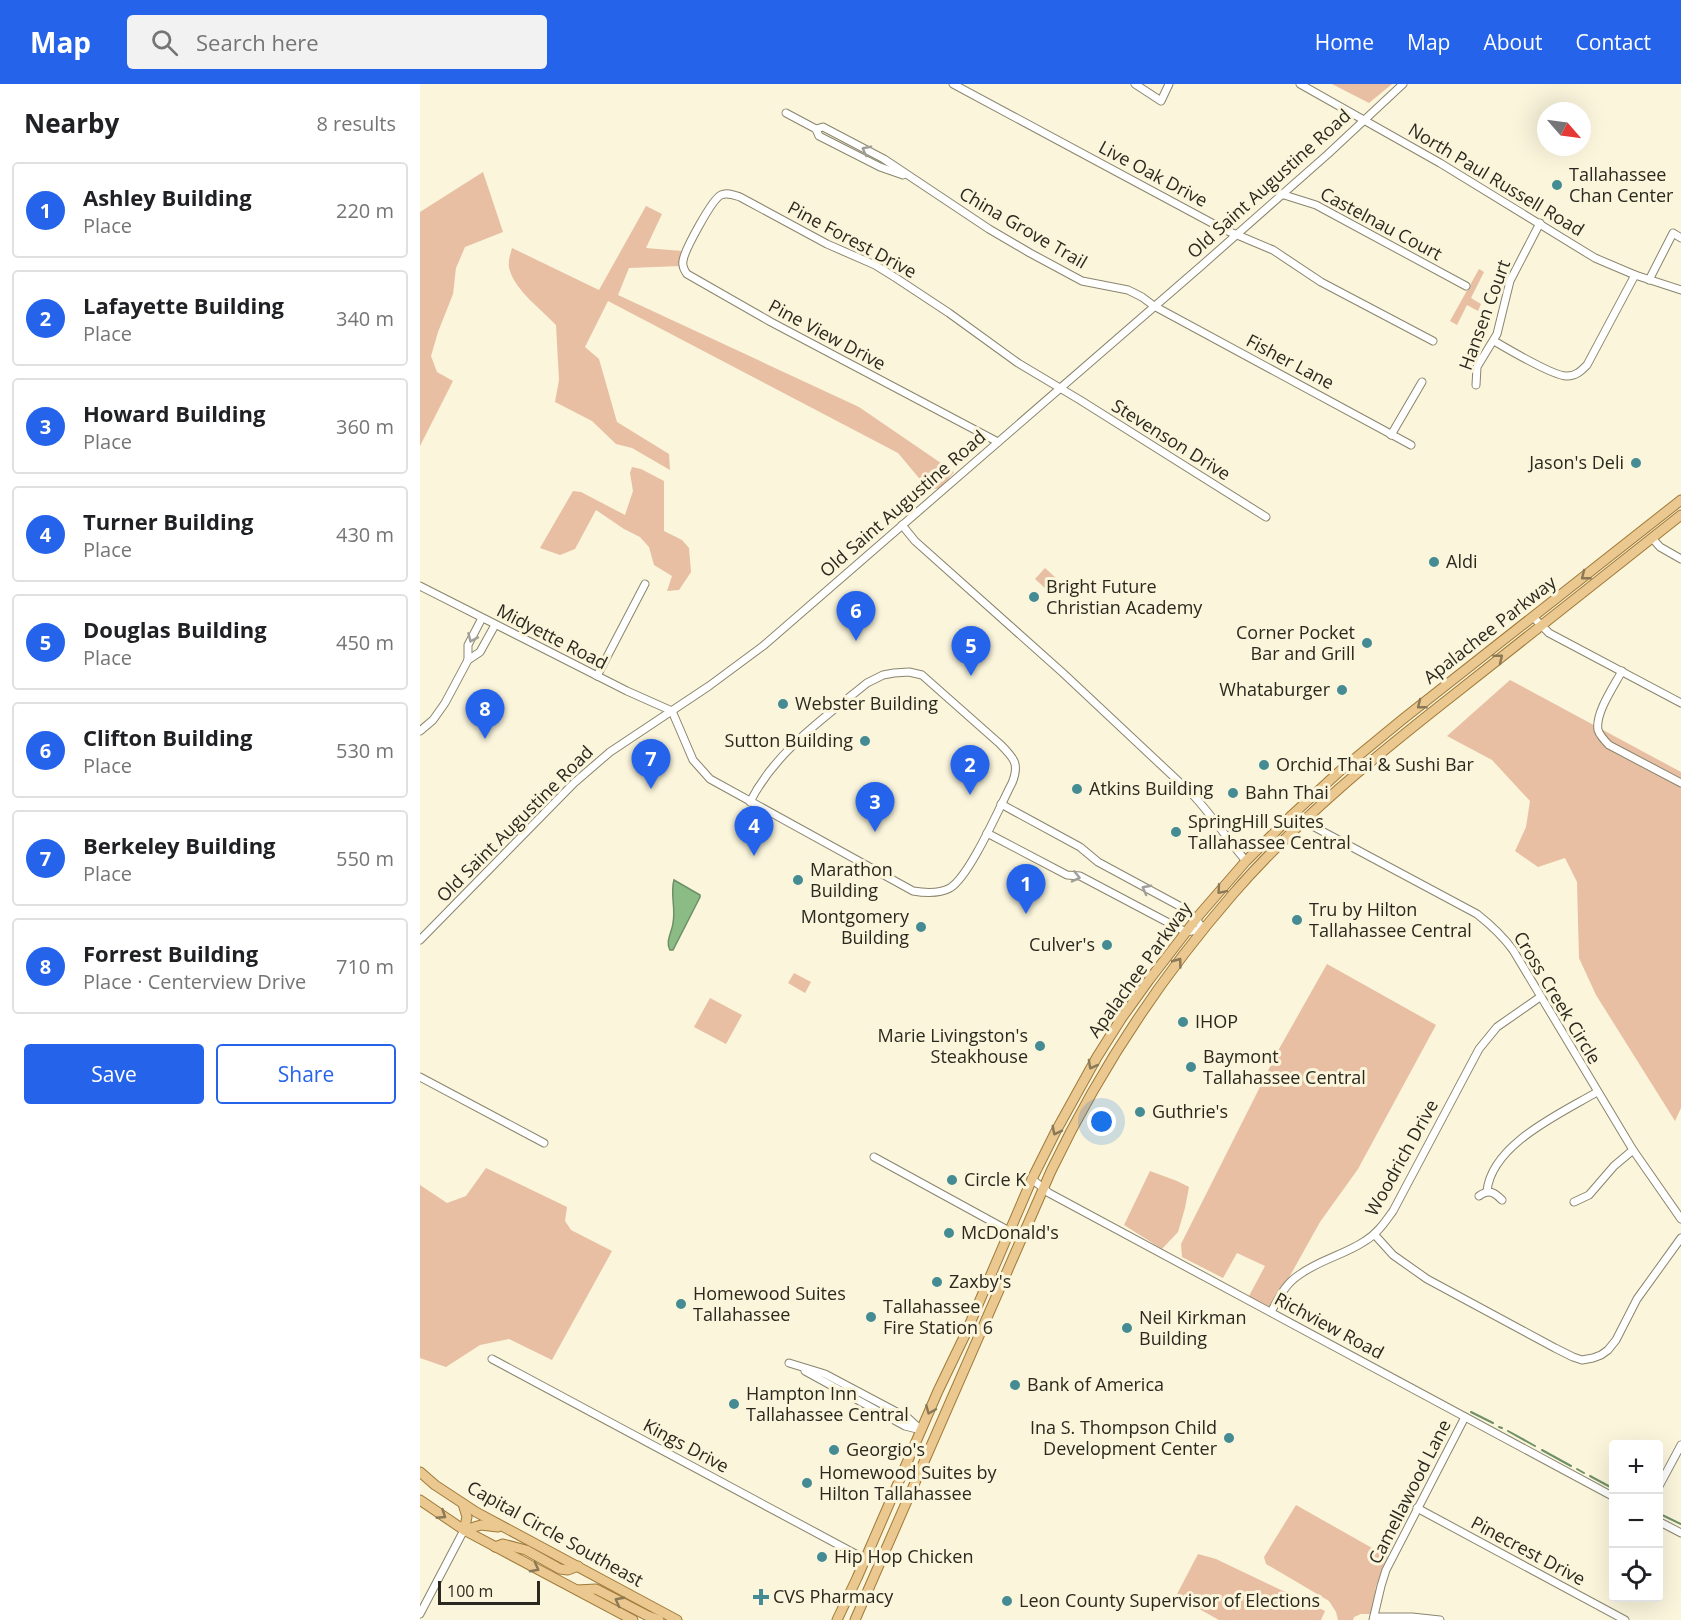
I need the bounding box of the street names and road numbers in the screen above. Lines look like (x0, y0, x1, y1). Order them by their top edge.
street label: Old Saint Augustine Road (1181, 103, 1355, 263)
street label: North Paul Russell Road (1404, 117, 1589, 241)
street label: Live Oak Drive (1095, 134, 1212, 212)
street label: China Grove Trail (955, 181, 1092, 274)
street label: Castelnau Court (1316, 181, 1447, 265)
street label: Pine Forest Drive (784, 195, 921, 283)
street label: Hansen Court (1453, 256, 1515, 373)
street label: Pine View Drive (765, 293, 890, 375)
street label: Fisher Lane (1242, 328, 1339, 394)
street label: Stevenson Drive (1108, 393, 1235, 485)
street label: Old Saint Augustine Road (814, 425, 990, 582)
street label: Apalachee Parkway (1418, 569, 1561, 689)
street label: Midyette Road (493, 598, 612, 674)
street label: Old Saint Augustine Road (431, 740, 598, 907)
street label: Apalachee Parkway (1082, 896, 1197, 1042)
street label: Cross Creek Circle (1509, 927, 1607, 1068)
street label: Woodrich Drive (1359, 1095, 1443, 1220)
street label: Richview Road (1271, 1286, 1388, 1364)
street label: Kings Drive (639, 1413, 733, 1478)
street label: Camellawood Lane (1362, 1415, 1456, 1568)
street label: Capital Circle Southeast (463, 1475, 648, 1592)
street label: Pinecrest Drive (1467, 1510, 1590, 1590)

